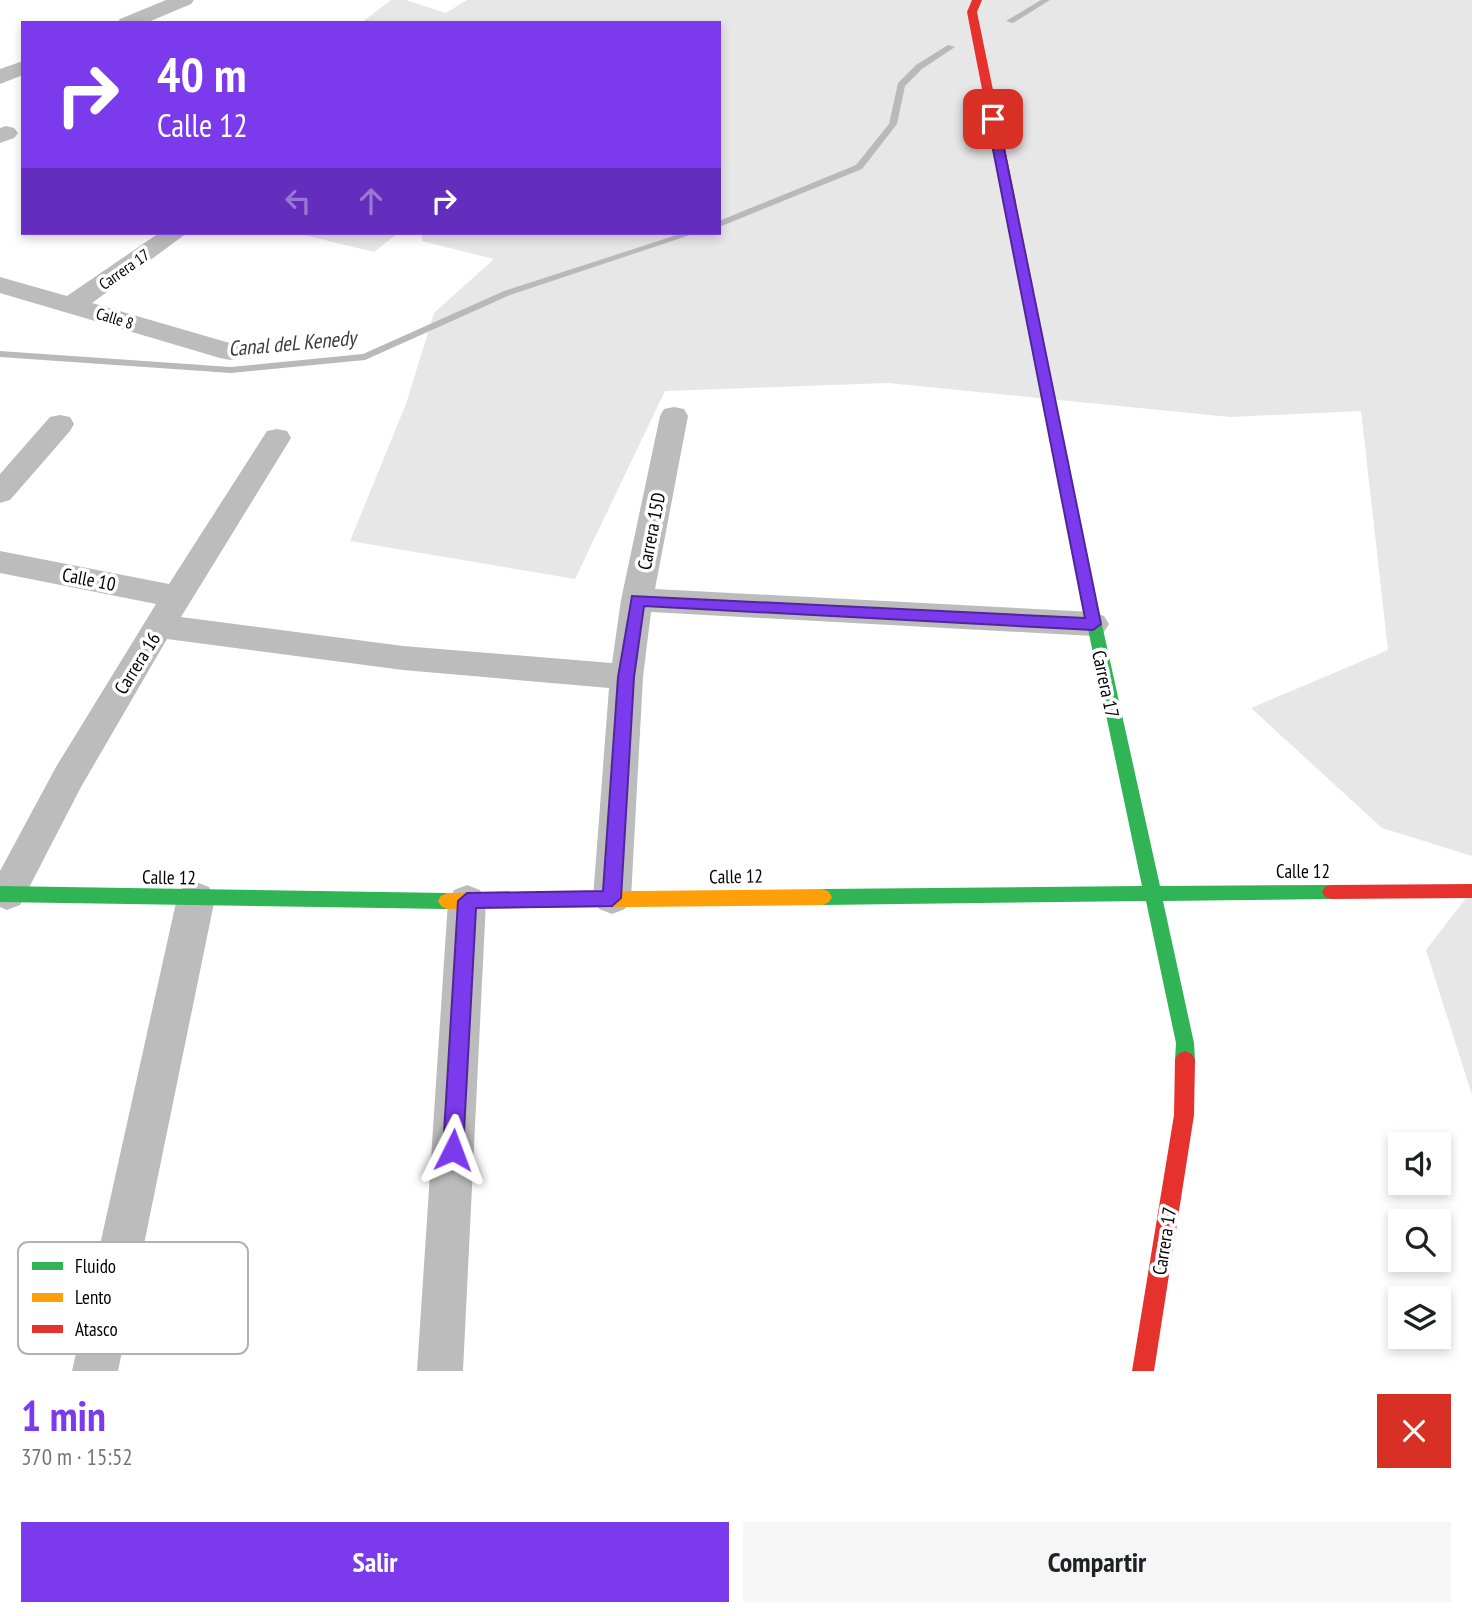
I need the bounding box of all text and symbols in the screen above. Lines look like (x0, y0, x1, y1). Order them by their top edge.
text: 40 m (157, 42, 246, 106)
icon: right (42, 49, 133, 140)
pin (963, 89, 1023, 149)
icon: arrive (974, 100, 1012, 138)
text: Calle 12 (157, 104, 248, 146)
icon: left (279, 182, 317, 220)
icon: ahead (352, 182, 390, 220)
icon: right (425, 182, 463, 220)
street label: Carrera 17 (95, 244, 153, 294)
street label: Calle 8 (94, 303, 136, 333)
water label: Canal deL Kenedy (227, 324, 360, 362)
street label: Carrera 15D (632, 490, 670, 572)
street label: Calle 10 (60, 562, 118, 596)
street label: Carrera 16 (109, 628, 165, 698)
street label: Carrera 17 (1087, 648, 1125, 720)
street label: Calle 12 (1276, 859, 1330, 883)
street label: Calle 12 (709, 864, 763, 888)
street label: Calle 12 (142, 865, 196, 889)
position arrow (416, 1113, 490, 1187)
map controls (1388, 1132, 1451, 1349)
button: sound (1388, 1132, 1451, 1195)
street label: Carrera 17 (1147, 1205, 1181, 1277)
button: search (1388, 1209, 1451, 1272)
legend (18, 1242, 248, 1354)
text: Fluido (75, 1254, 116, 1278)
text: Lento (75, 1285, 112, 1309)
button: layers (1388, 1286, 1451, 1349)
text: Atasco (75, 1317, 118, 1341)
text: 1 min (21, 1388, 106, 1443)
button: close (1377, 1394, 1451, 1468)
text: 370 m · 15:52 (21, 1442, 133, 1471)
button: Salir (21, 1522, 729, 1602)
button: Compartir (743, 1522, 1451, 1602)

